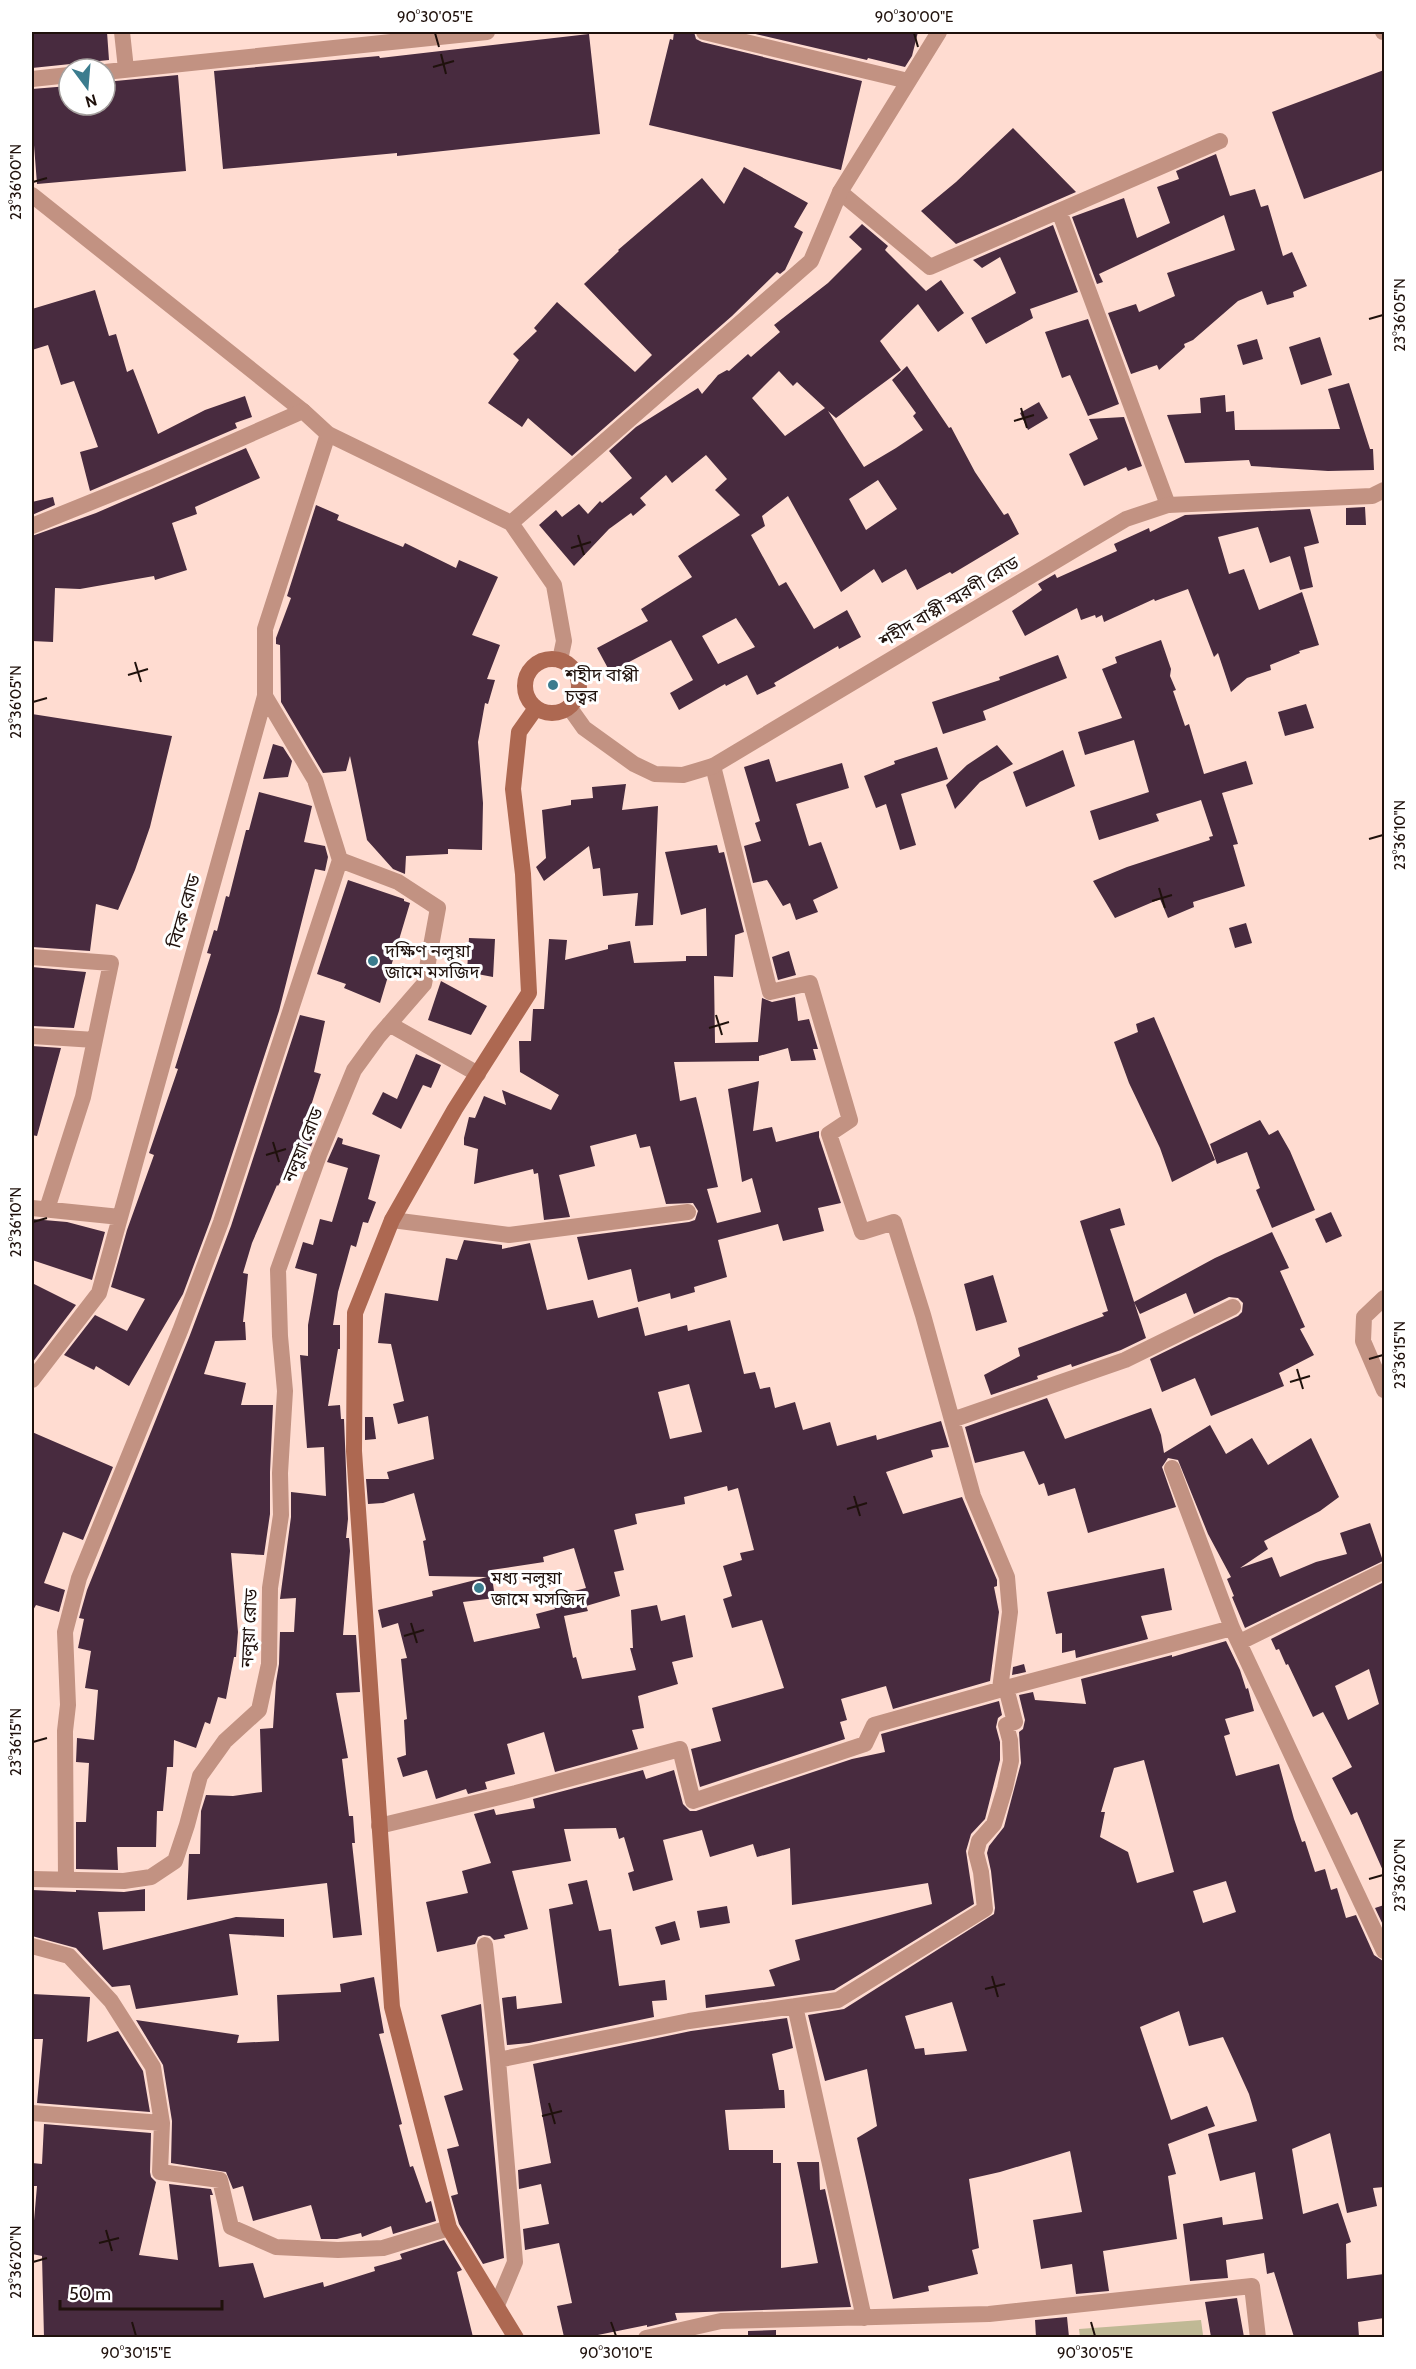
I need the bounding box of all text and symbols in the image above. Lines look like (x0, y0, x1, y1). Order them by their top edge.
text: 90°30'05"E (397, 8, 473, 26)
text: 90°30'00"E (875, 8, 953, 26)
north arrow (57, 57, 117, 117)
text: N (83, 90, 99, 112)
text: 23°36'00"N (7, 144, 25, 220)
text: 23°36'05"N (1391, 278, 1409, 352)
street label: শহীদ বাপ্পী স্মরণী রোড (874, 552, 1023, 653)
place label: শহীদ বাপ্পী চত্বর (564, 664, 639, 707)
text: 23°36'05"N (7, 665, 25, 739)
marker: শহীদ বাপ্পী চত্বর (546, 678, 560, 692)
text: 23°36'10"N (1391, 800, 1409, 870)
street label: বিকে রোড (163, 872, 205, 951)
place label: দক্ষিণ নলুয়া জামে মসজিদ (384, 940, 480, 983)
marker: দক্ষিণ নলুয়া জামে মসজিদ (366, 954, 380, 968)
street label: নলুয়া রোড (278, 1104, 328, 1187)
text: 23°36'10"N (7, 1187, 25, 1257)
text: 23°36'15"N (1391, 1321, 1409, 1389)
place label: মধ্য নলুয়া জামে মসজিদ (490, 1567, 586, 1610)
marker: মধ্য নলুয়া জামে মসজিদ (472, 1581, 486, 1595)
street label: নলুয়া রোড (236, 1588, 262, 1669)
text: 23°36'15"N (7, 1708, 25, 1776)
text: 23°36'20"N (1391, 1838, 1409, 1912)
text: 23°36'20"N (7, 2225, 25, 2299)
scale bar (60, 2273, 222, 2311)
text: 50 m (69, 2283, 111, 2305)
text: 90°30'15"E (101, 2344, 171, 2362)
text: 90°30'10"E (579, 2344, 653, 2362)
text: 90°30'05"E (1057, 2344, 1133, 2362)

